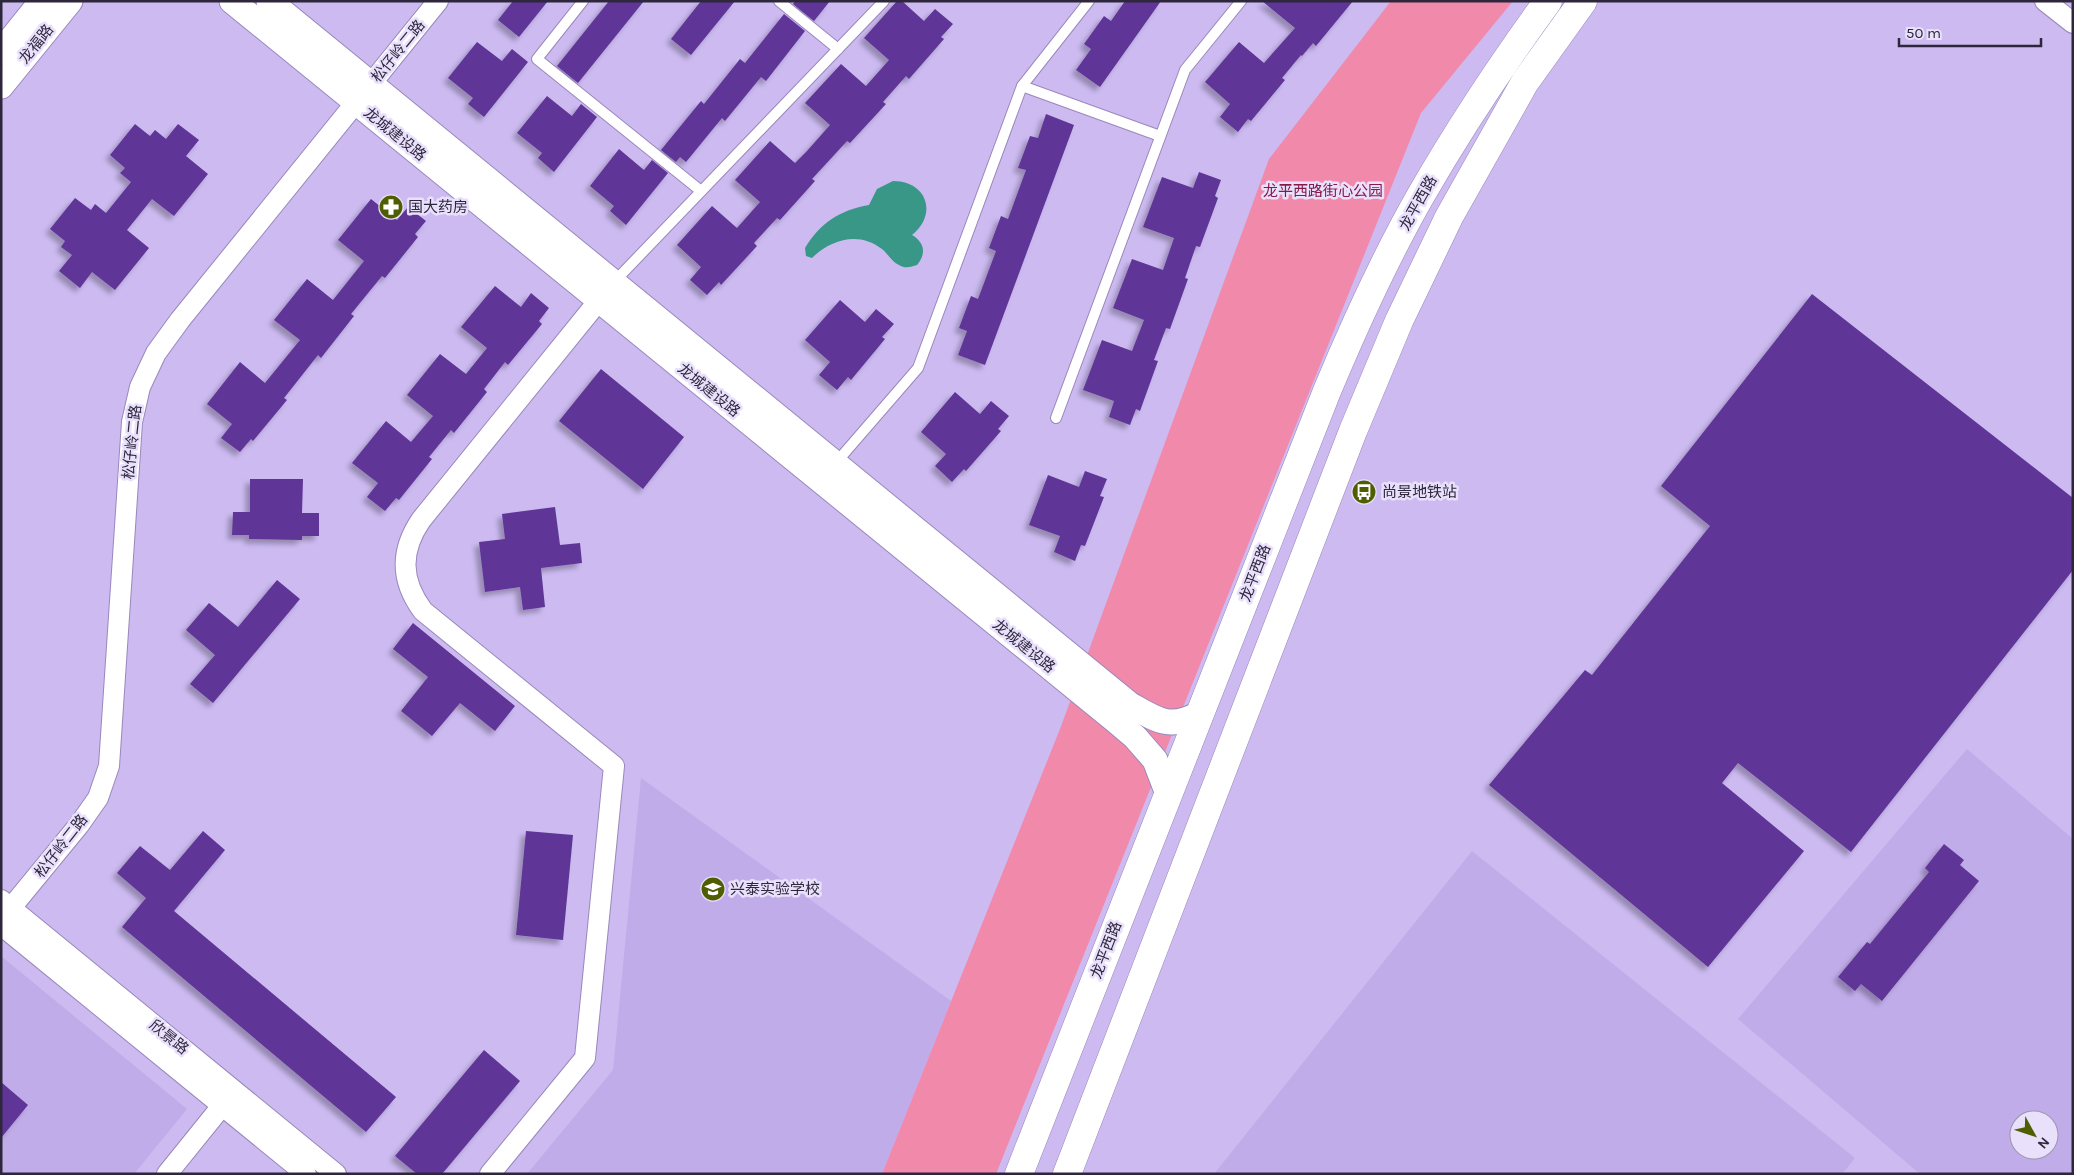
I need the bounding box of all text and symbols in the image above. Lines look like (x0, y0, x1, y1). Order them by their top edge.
scale bar (1899, 15, 2042, 47)
street label: 松仔岭二路 (367, 16, 429, 86)
street label: 龙福路 (15, 21, 57, 67)
text: 50 m (1906, 24, 1941, 42)
street label: 龙城建设路 (360, 103, 430, 165)
street label: 龙平西路 (1396, 172, 1440, 234)
park label: 龙平西路街心公园 (1263, 182, 1383, 200)
pharmacy icon: 国大药房 (378, 194, 404, 220)
place label: 国大药房 (408, 198, 468, 216)
street label: 龙城建设路 (674, 359, 744, 421)
street label: 松仔岭二路 (119, 404, 145, 480)
bus stop icon: 尚景地铁站 (1351, 479, 1377, 505)
place label: 尚景地铁站 (1382, 483, 1457, 501)
street label: 龙平西路 (1236, 542, 1274, 604)
street label: 龙城建设路 (989, 615, 1059, 677)
street label: 松仔岭二路 (31, 811, 91, 881)
school or university icon: 兴泰实验学校 (700, 876, 726, 902)
place label: 兴泰实验学校 (730, 880, 820, 898)
street label: 龙平西路 (1087, 919, 1125, 981)
street label: 欣景路 (146, 1016, 192, 1058)
north arrow (2009, 1110, 2059, 1160)
text: N (2034, 1134, 2053, 1152)

